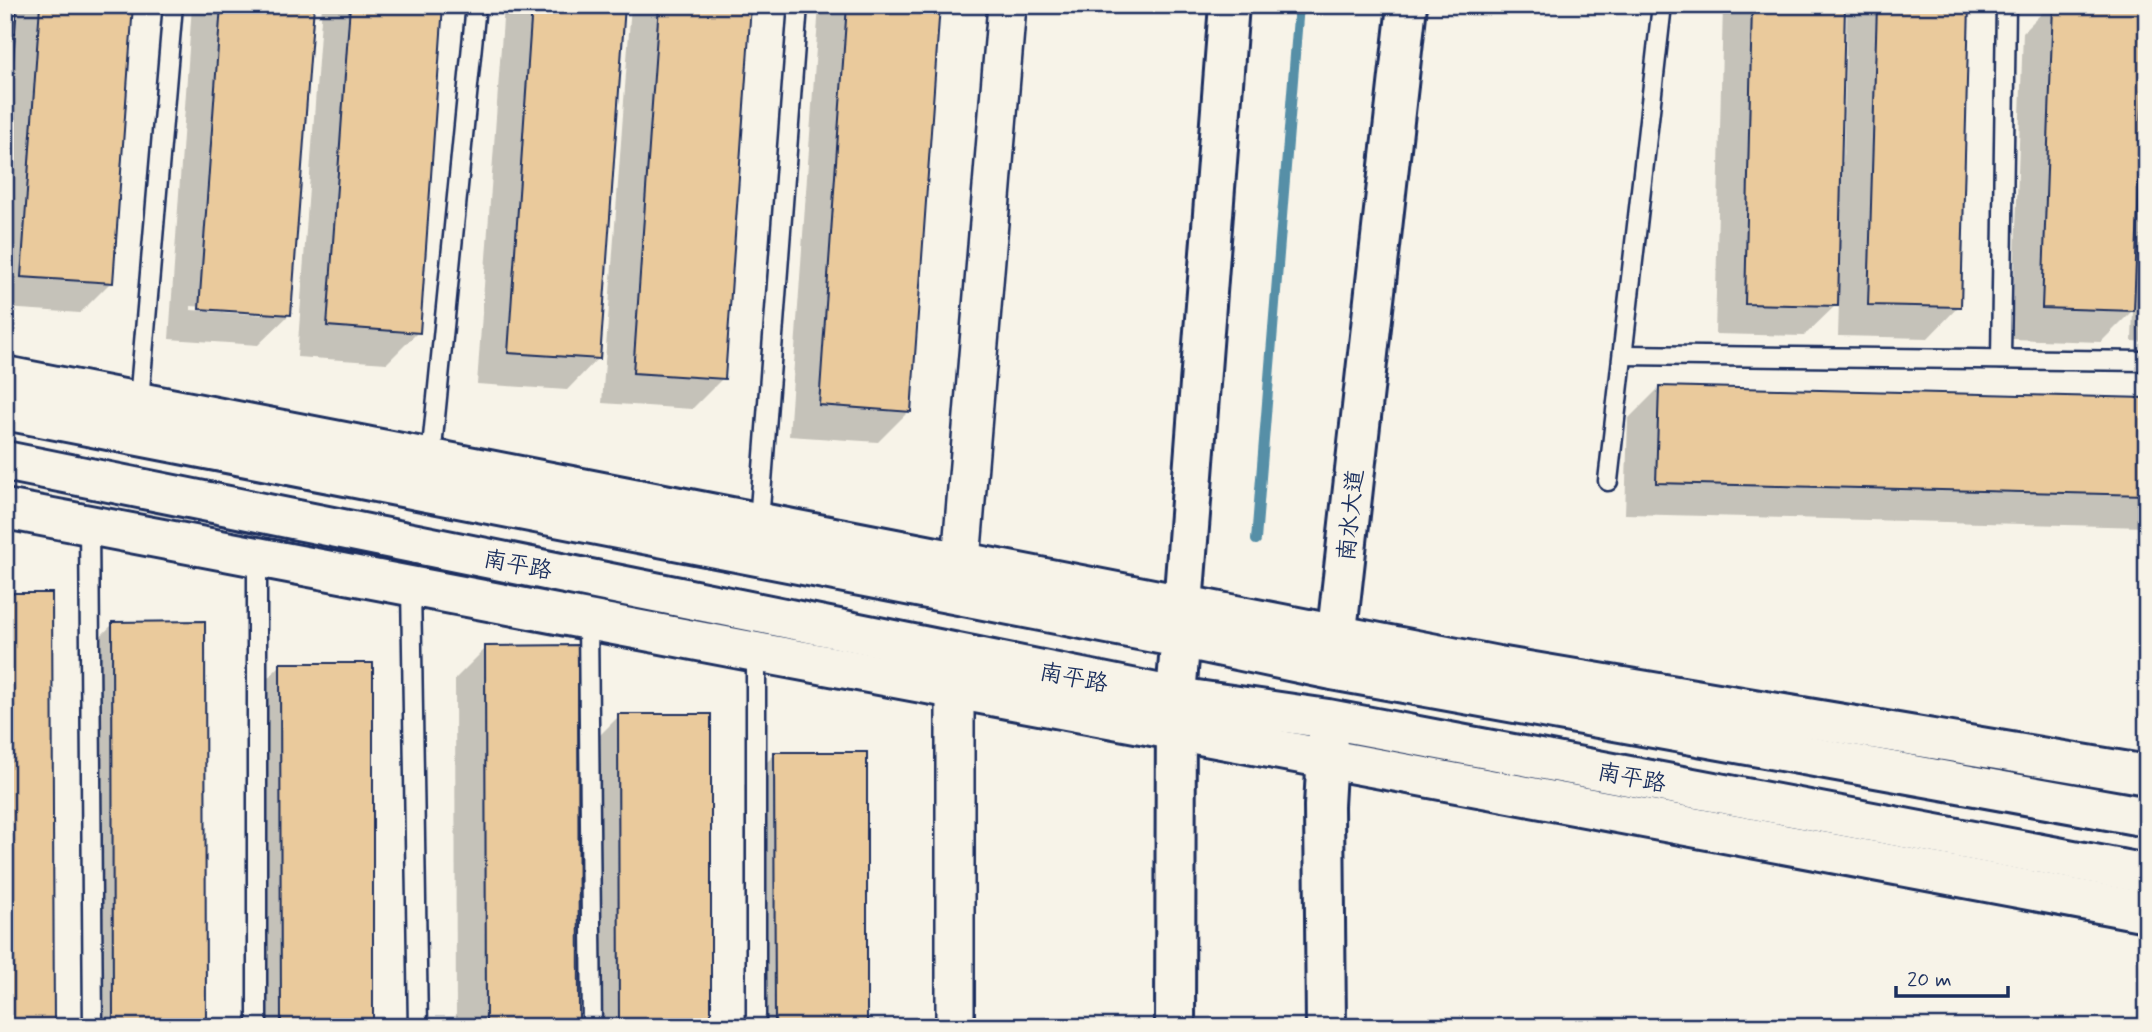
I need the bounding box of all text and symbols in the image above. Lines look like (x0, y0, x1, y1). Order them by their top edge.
street label: 南水大道 (1332, 468, 1372, 563)
street label: 南平路 (481, 545, 554, 587)
street label: 南平路 (1037, 658, 1110, 700)
street label: 南平路 (1595, 758, 1668, 800)
scale bar (1896, 955, 2008, 999)
text: 20 m (1907, 966, 1952, 994)

